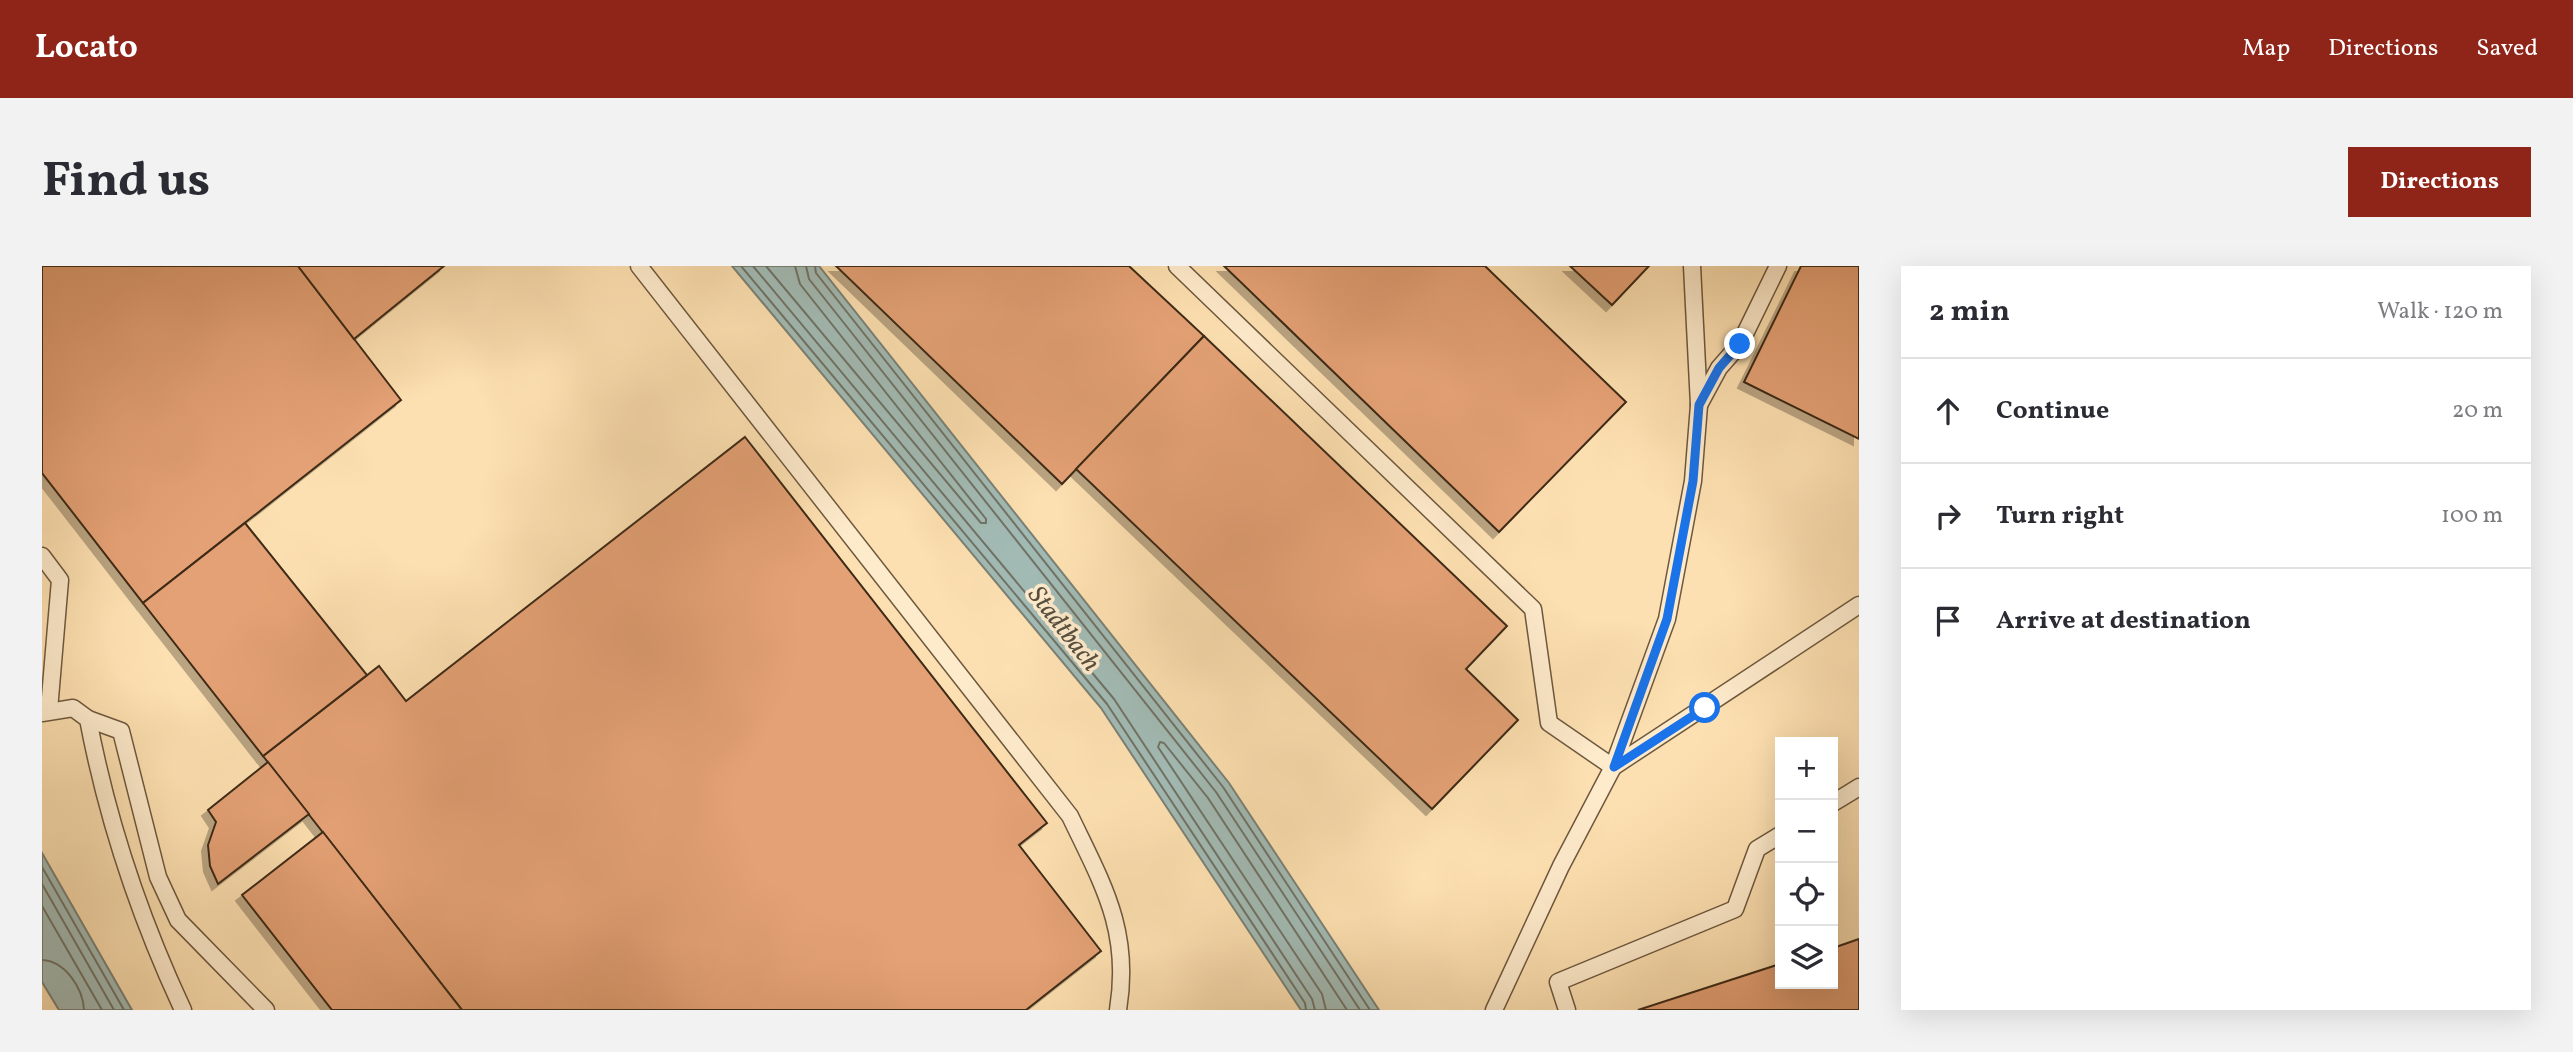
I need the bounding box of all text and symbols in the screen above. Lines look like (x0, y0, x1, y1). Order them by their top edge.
text: Locato (35, 26, 138, 72)
text: Map (2242, 32, 2290, 66)
text: Directions (2328, 32, 2438, 66)
text: Saved (2476, 32, 2538, 66)
button: Directions (2348, 147, 2531, 217)
text: Find us (42, 148, 210, 217)
text: 2 min (1929, 291, 2010, 333)
text: Walk · 120 m (2377, 296, 2503, 328)
route end (1724, 328, 1755, 359)
icon: ahead (1929, 392, 1967, 430)
text: Continue (1996, 393, 2109, 429)
text: 20 m (2452, 395, 2503, 427)
icon: right (1929, 497, 1967, 535)
text: Turn right (1996, 498, 2124, 534)
text: 100 m (2441, 500, 2503, 532)
water label: Stadtbach (1019, 579, 1108, 680)
icon: arrive (1929, 602, 1967, 640)
text: Arrive at destination (1996, 603, 2251, 639)
route start (1689, 692, 1720, 723)
map controls (1775, 737, 1838, 989)
button: + (1775, 737, 1838, 800)
button: − (1775, 800, 1838, 863)
button: locate (1775, 863, 1838, 926)
button: layers (1775, 926, 1838, 989)

